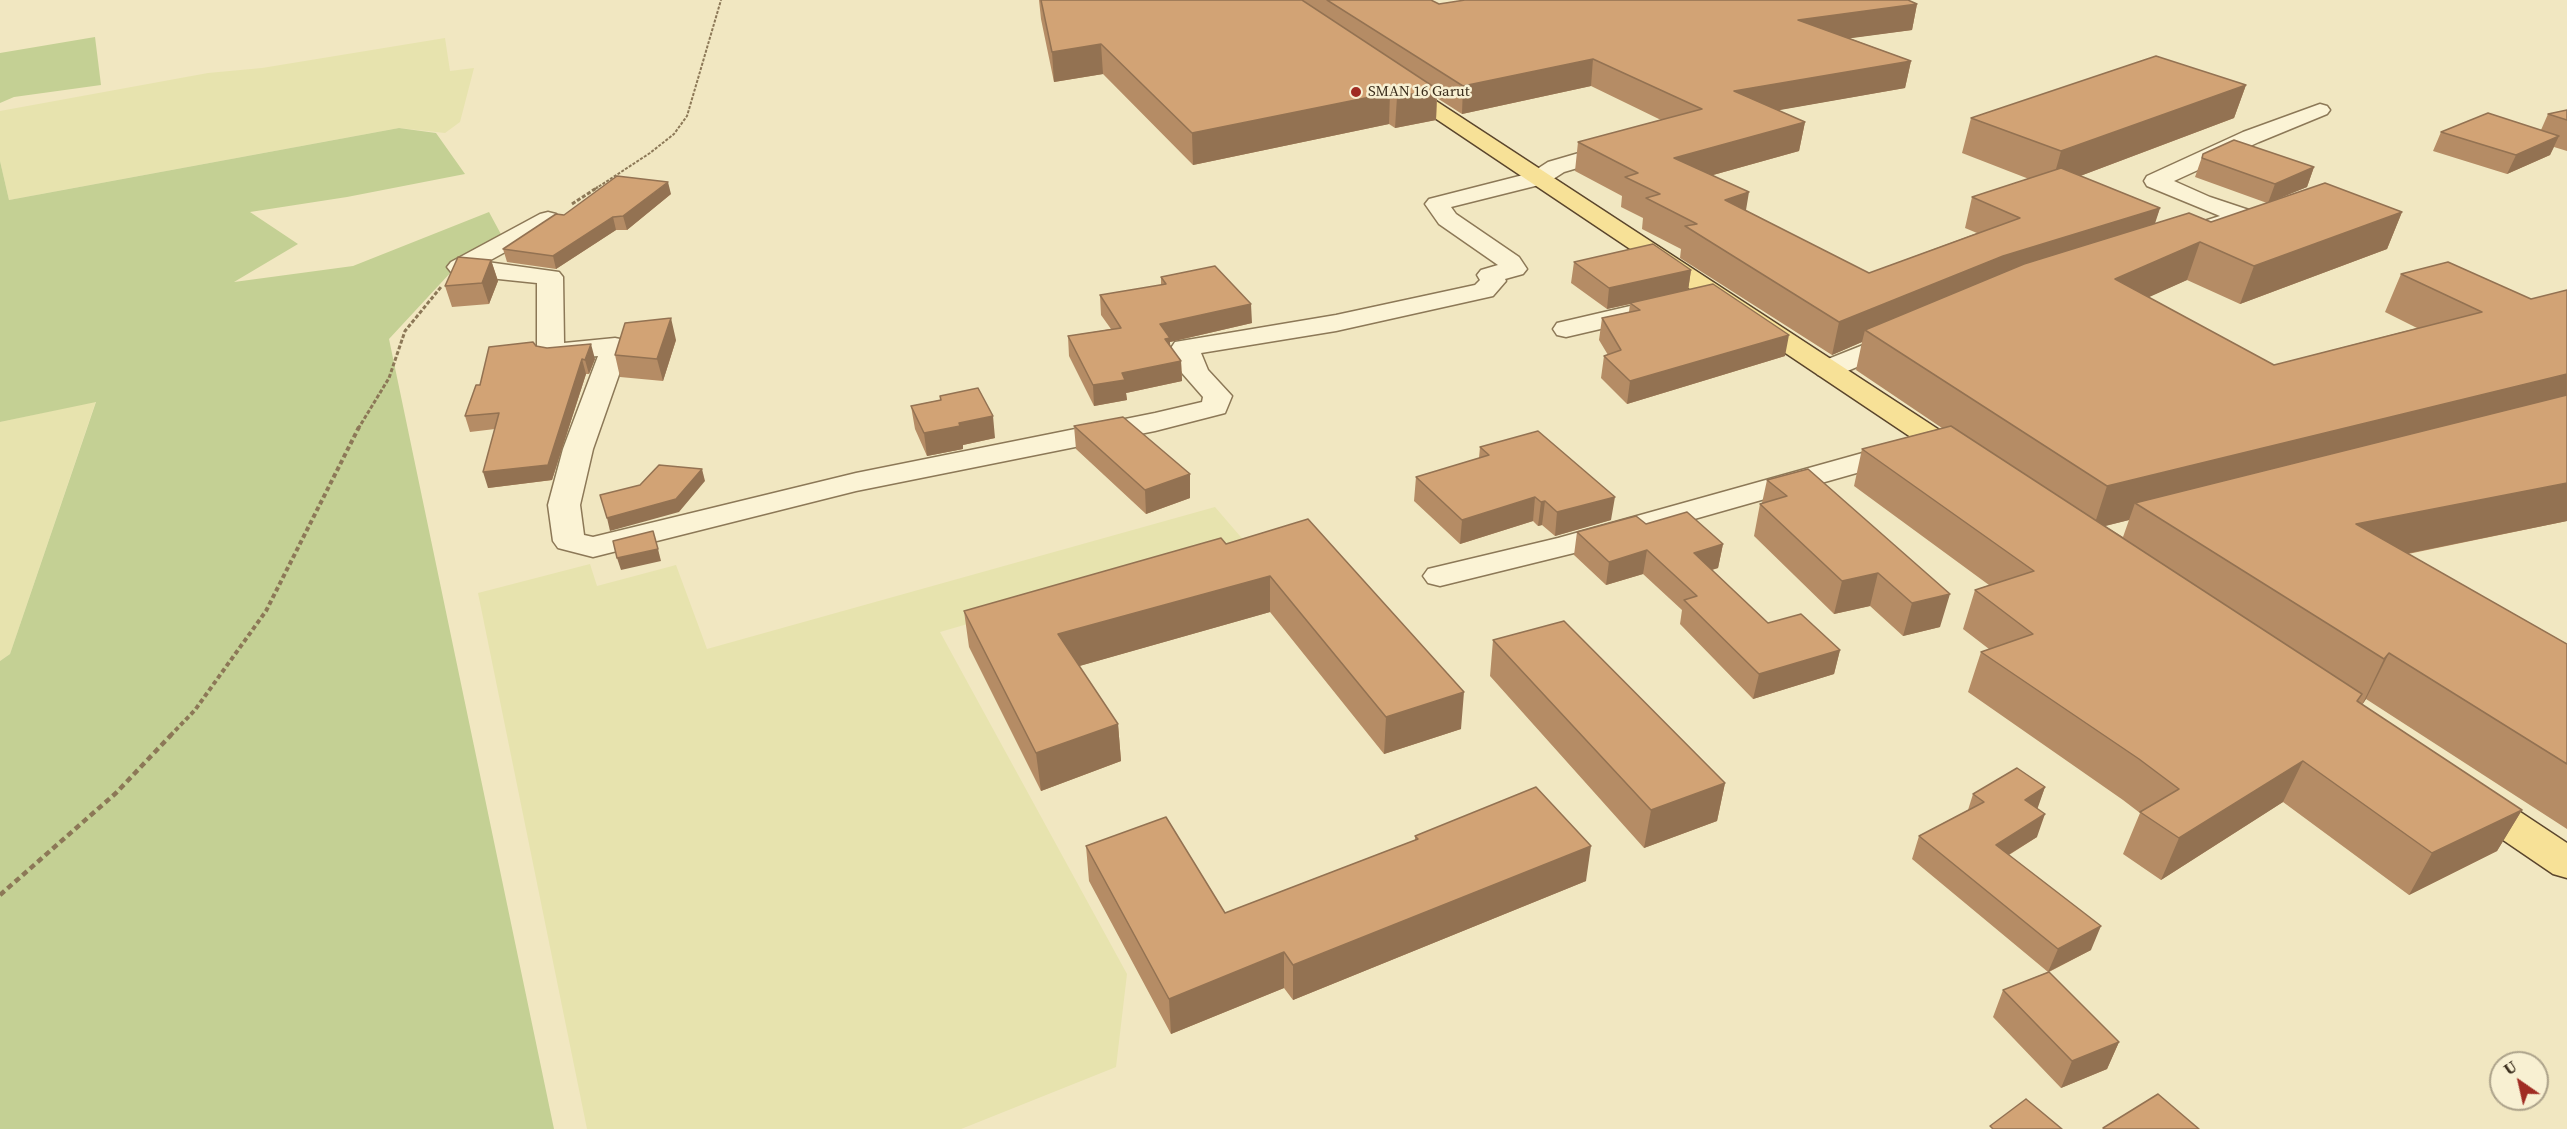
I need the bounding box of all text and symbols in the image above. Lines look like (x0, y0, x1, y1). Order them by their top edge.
place label: SMAN 16 Garut (1368, 83, 1470, 101)
marker: SMAN 16 Garut (1349, 85, 1363, 99)
north arrow (2489, 1051, 2549, 1111)
text: U (2499, 1055, 2521, 1080)

